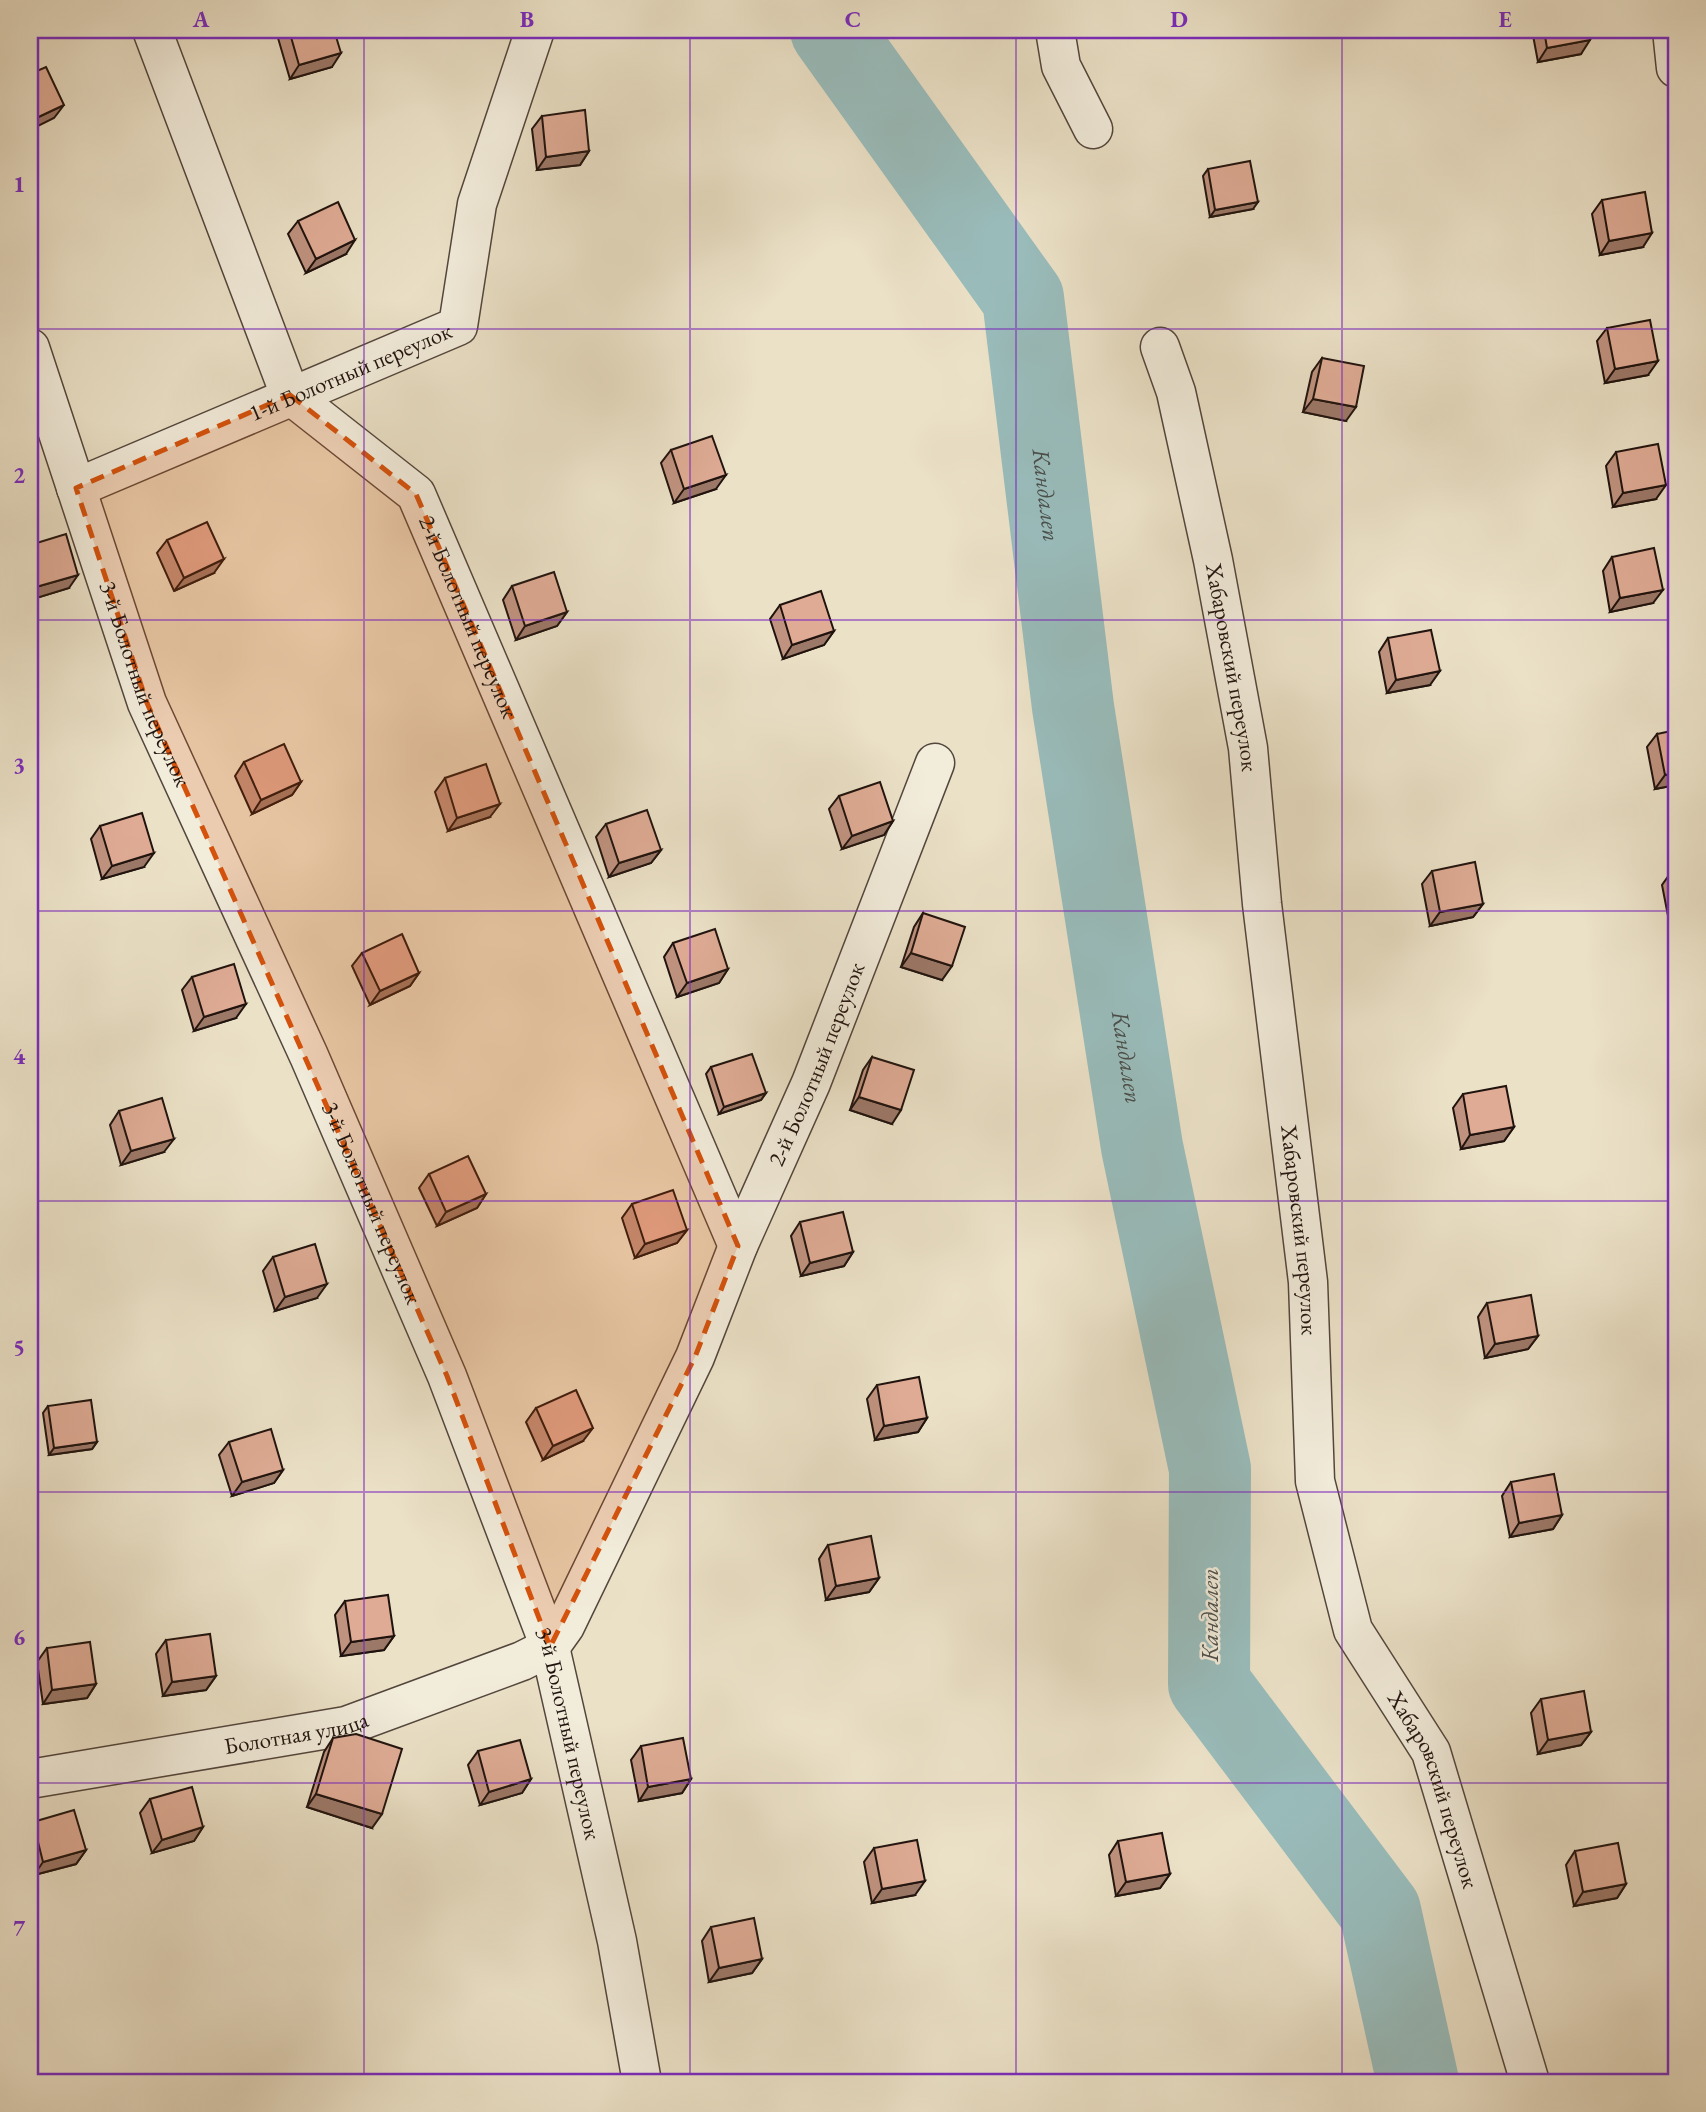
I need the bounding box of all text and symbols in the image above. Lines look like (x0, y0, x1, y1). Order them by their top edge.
text: A (192, 4, 210, 34)
text: B (520, 4, 534, 34)
text: C (845, 4, 861, 34)
text: D (1170, 4, 1188, 34)
text: E (1498, 4, 1512, 34)
text: 1 (13, 169, 25, 199)
street label: 1-й Болотный переулок (244, 315, 456, 428)
water label: Кандалеп (1026, 446, 1068, 543)
text: 2 (13, 460, 25, 490)
street label: 2-й Болотный переулок (412, 511, 525, 723)
street label: Хабаровский переулок (1199, 560, 1265, 773)
street label: 3-й Болотный переулок (93, 577, 198, 791)
text: 3 (13, 750, 25, 780)
street label: 2-й Болотный переулок (761, 958, 871, 1171)
water label: Кандалеп (1105, 1007, 1150, 1106)
text: 4 (13, 1041, 26, 1071)
street label: 3-й Болотный переулок (315, 1097, 429, 1309)
street label: Хабаровский переулок (1274, 1122, 1325, 1336)
text: 5 (13, 1332, 25, 1362)
water label: Кандалеп (1194, 1568, 1225, 1663)
text: 6 (13, 1622, 25, 1652)
street label: 3-й Болотный переулок (529, 1623, 608, 1843)
street label: Хабаровский переулок (1380, 1684, 1486, 1892)
street label: Болотная улица (222, 1704, 373, 1761)
text: 7 (13, 1913, 26, 1943)

